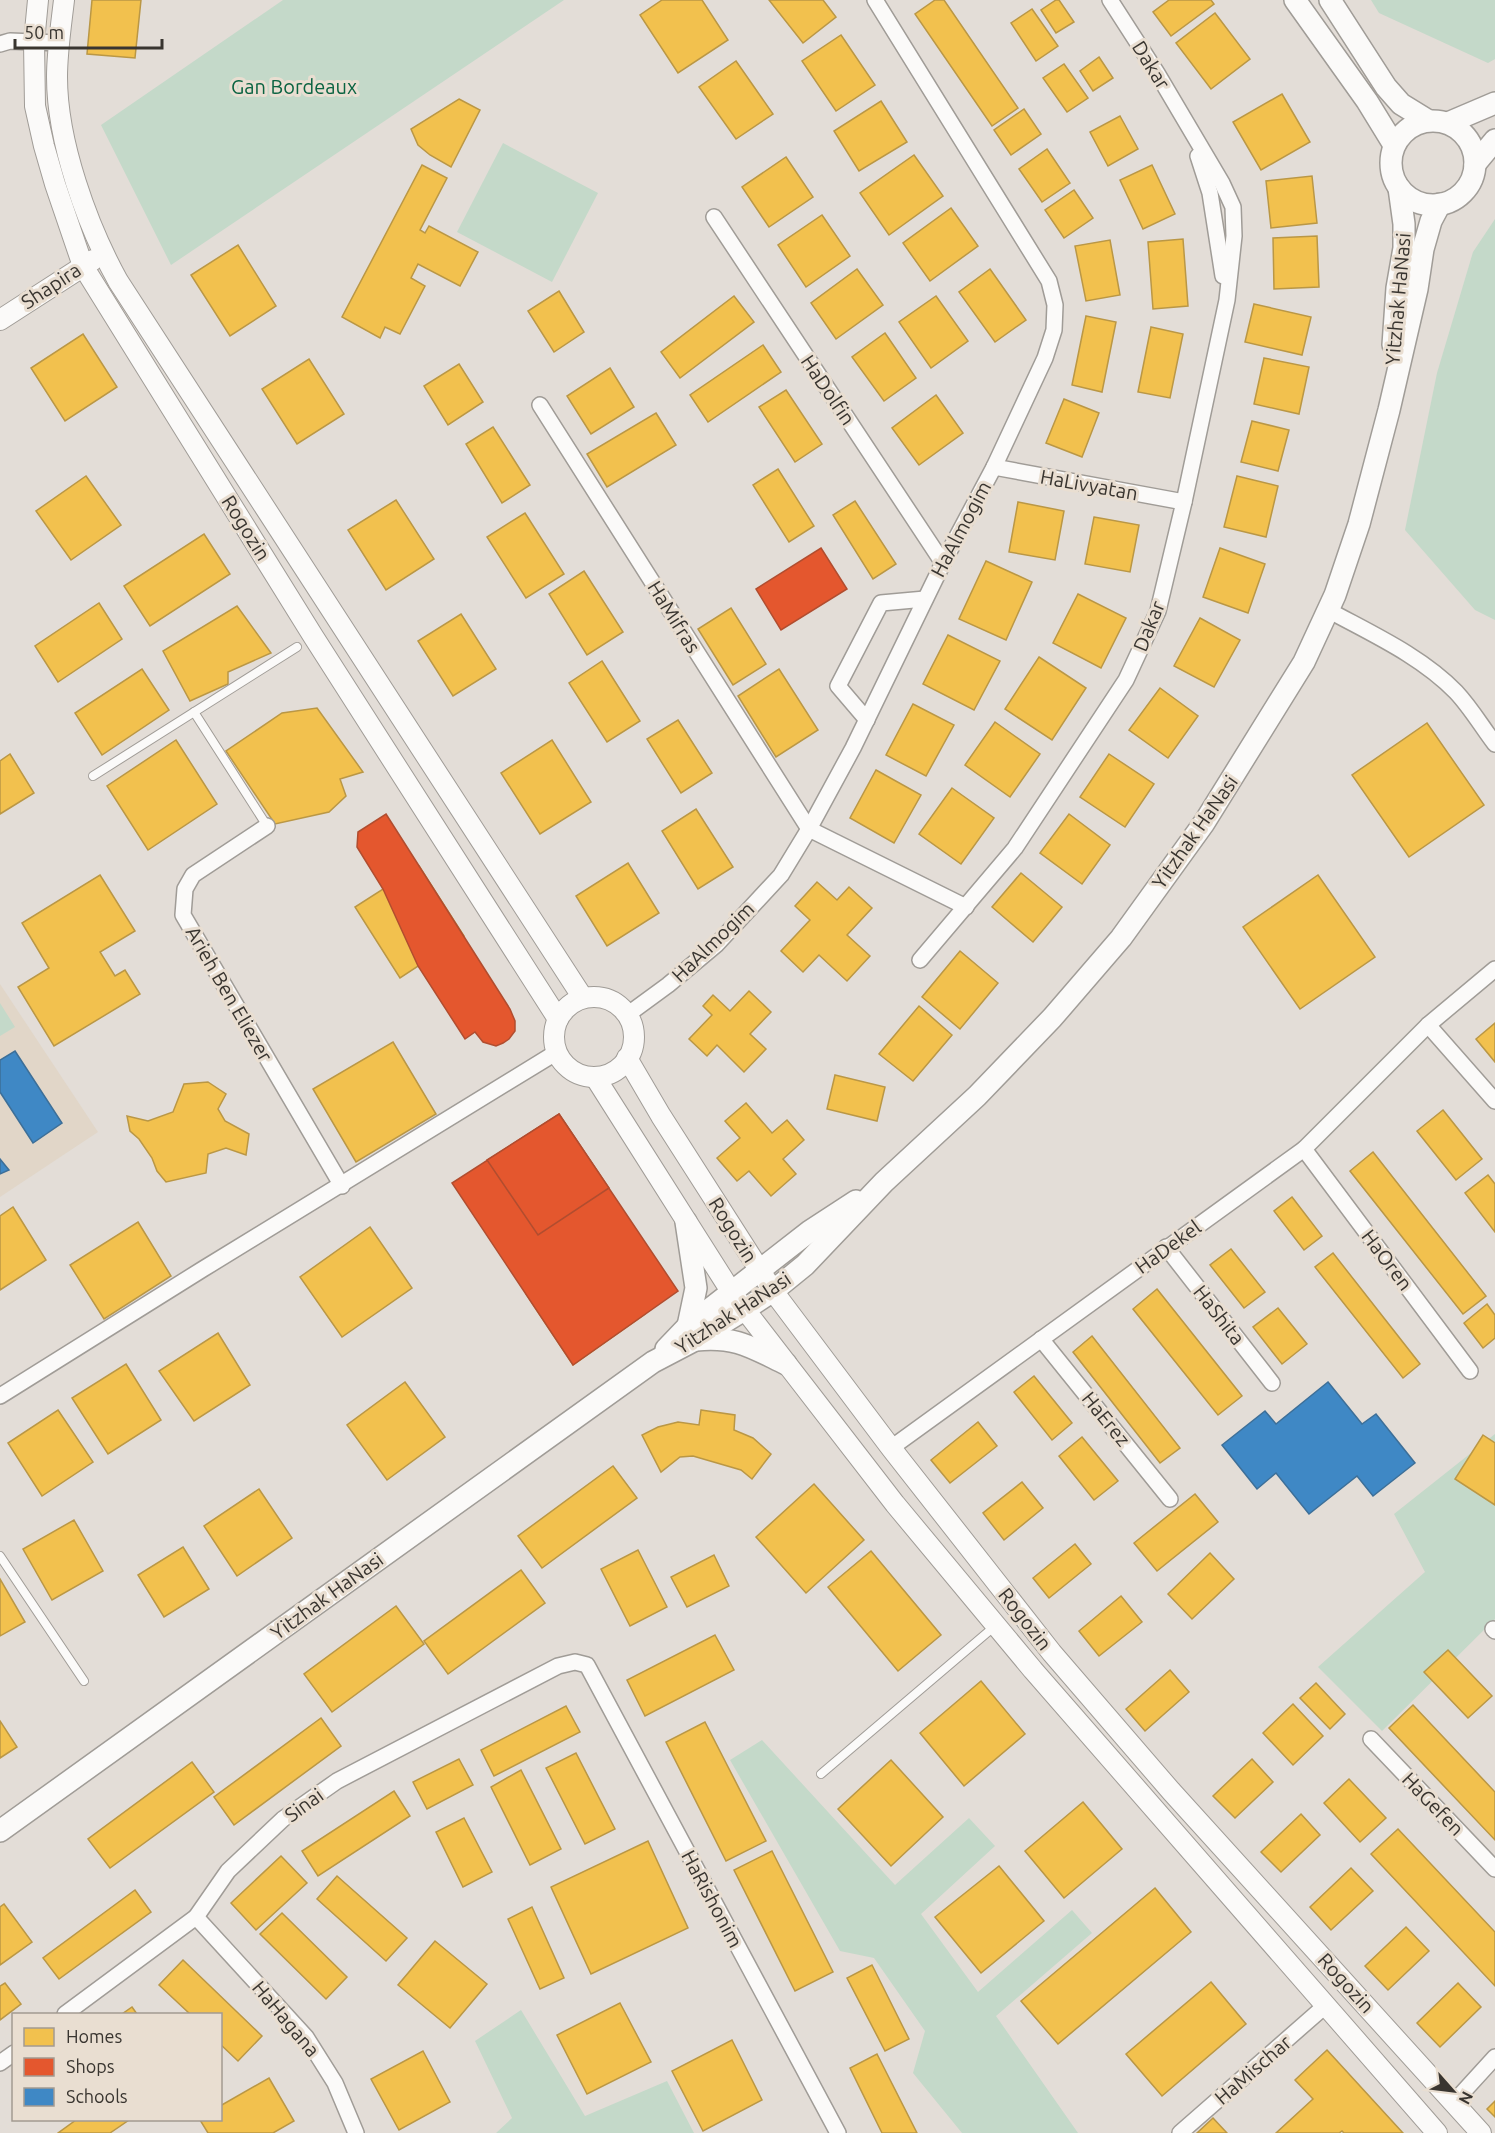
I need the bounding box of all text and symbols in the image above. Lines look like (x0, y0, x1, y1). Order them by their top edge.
scale bar (15, 12, 162, 50)
text: 50 m (24, 22, 64, 42)
street label: Dakar (1128, 36, 1175, 93)
park label: Gan Bordeaux (231, 75, 357, 98)
street label: Yitzhak HaNasi (1380, 232, 1415, 366)
street label: Shapira (17, 258, 85, 313)
street label: HaDolfin (797, 350, 860, 429)
street label: HaLivyatan (1038, 465, 1140, 504)
street label: HaAlmogim (926, 477, 995, 581)
street label: Rogozin (217, 491, 275, 565)
street label: HaMifras (643, 576, 706, 657)
street label: Dakar (1128, 597, 1169, 654)
street label: Yitzhak HaNasi (1147, 771, 1242, 893)
street label: HaAlmogim (667, 897, 758, 986)
street label: Arieh Ben Eliezer (181, 922, 278, 1066)
street label: Rogozin (704, 1193, 762, 1267)
street label: HaDekel (1130, 1215, 1205, 1278)
street label: HaOren (1357, 1225, 1418, 1294)
street label: Yitzhak HaNasi (671, 1267, 795, 1358)
street label: HaShita (1189, 1280, 1250, 1349)
street label: HaErez (1078, 1387, 1135, 1450)
street label: Yitzhak HaNasi (266, 1547, 387, 1644)
street label: Rogozin (994, 1583, 1057, 1654)
street label: HaGefen (1398, 1767, 1469, 1840)
street label: Sinai (280, 1783, 327, 1826)
street label: HaRishonim (677, 1846, 748, 1951)
street label: Rogozin (1314, 1948, 1379, 2017)
street label: HaHagana (248, 1976, 325, 2061)
legend (12, 2013, 222, 2121)
text: Homes (66, 2026, 123, 2046)
street label: HaMischar (1210, 2030, 1296, 2109)
text: Shops (66, 2056, 115, 2076)
north arrow (1423, 2061, 1483, 2121)
text: Schools (66, 2086, 128, 2106)
text: N (1455, 2089, 1477, 2108)

